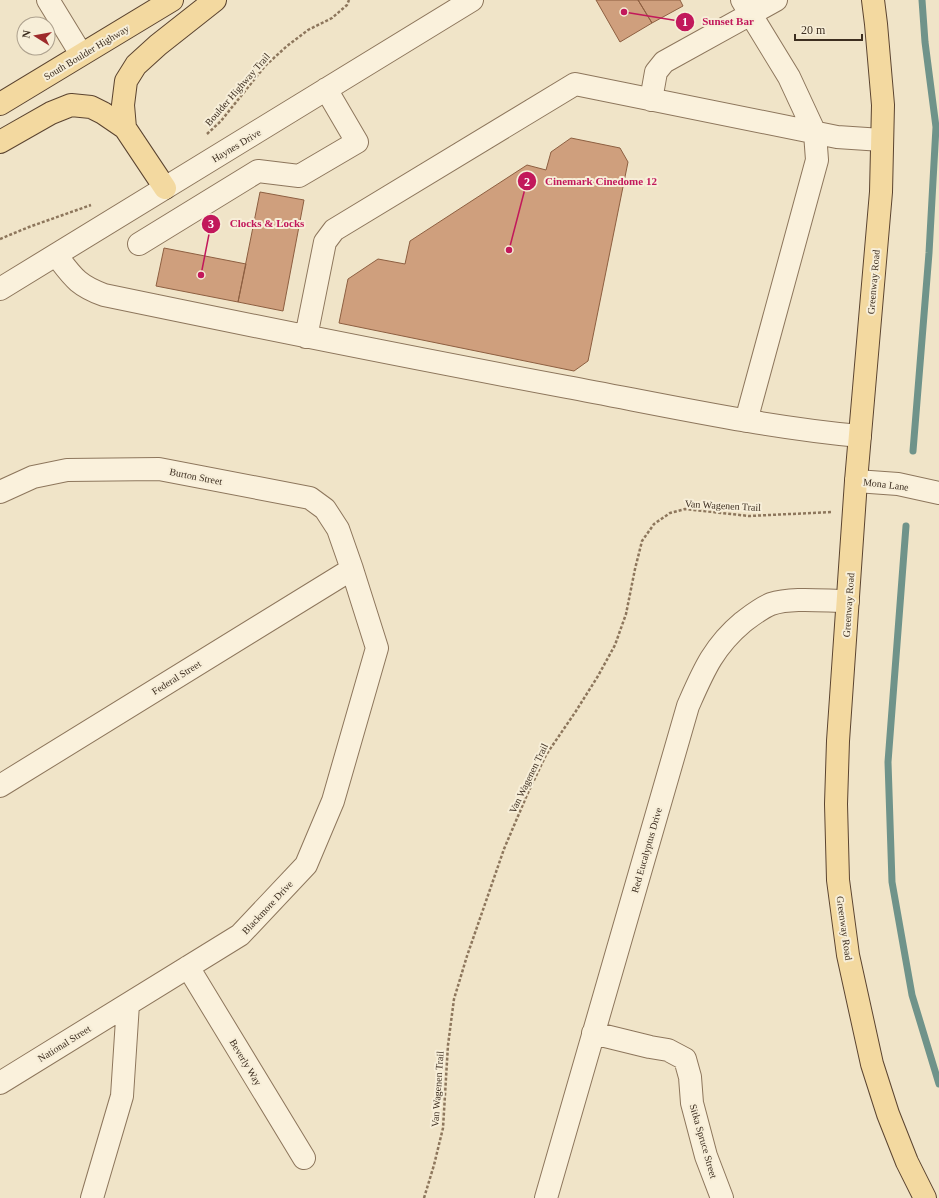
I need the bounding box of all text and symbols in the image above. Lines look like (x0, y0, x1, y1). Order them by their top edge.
callout: Sunset Bar (675, 10, 762, 33)
text: 1 (682, 15, 688, 29)
text: Sunset Bar (702, 15, 754, 27)
north arrow (16, 16, 56, 56)
scale bar (795, 16, 862, 42)
street label: South Boulder Highway (42, 23, 131, 82)
text: 20 m (801, 23, 826, 37)
text: N (20, 29, 33, 39)
street label: Boulder Highway Trail (203, 51, 272, 128)
street label: Haynes Drive (210, 126, 263, 164)
callout: Cinemark Cinedome 12 (517, 170, 665, 193)
text: 2 (524, 175, 530, 189)
text: Cinemark Cinedome 12 (545, 175, 657, 187)
callout: Clocks & Locks (201, 212, 312, 235)
text: 3 (208, 217, 214, 231)
text: Clocks & Locks (230, 217, 305, 229)
street label: Greenway Road (865, 249, 882, 315)
street label: Burton Street (169, 466, 223, 487)
street label: Mona Lane (863, 476, 910, 493)
street label: Van Wagenen Trail (685, 498, 762, 513)
street label: Greenway Road (841, 572, 856, 638)
street label: Federal Street (150, 658, 203, 697)
street label: Van Wagenen Trail (507, 741, 550, 815)
street label: Red Eucalyptus Drive (629, 806, 664, 894)
street label: Blackmore Drive (240, 878, 295, 936)
street label: Greenway Road (835, 895, 854, 961)
street label: National Street (36, 1023, 93, 1064)
street label: Beverly Way (227, 1037, 264, 1087)
street label: Van Wagenen Trail (429, 1050, 446, 1127)
street label: Sitka Spruce Street (688, 1103, 719, 1180)

